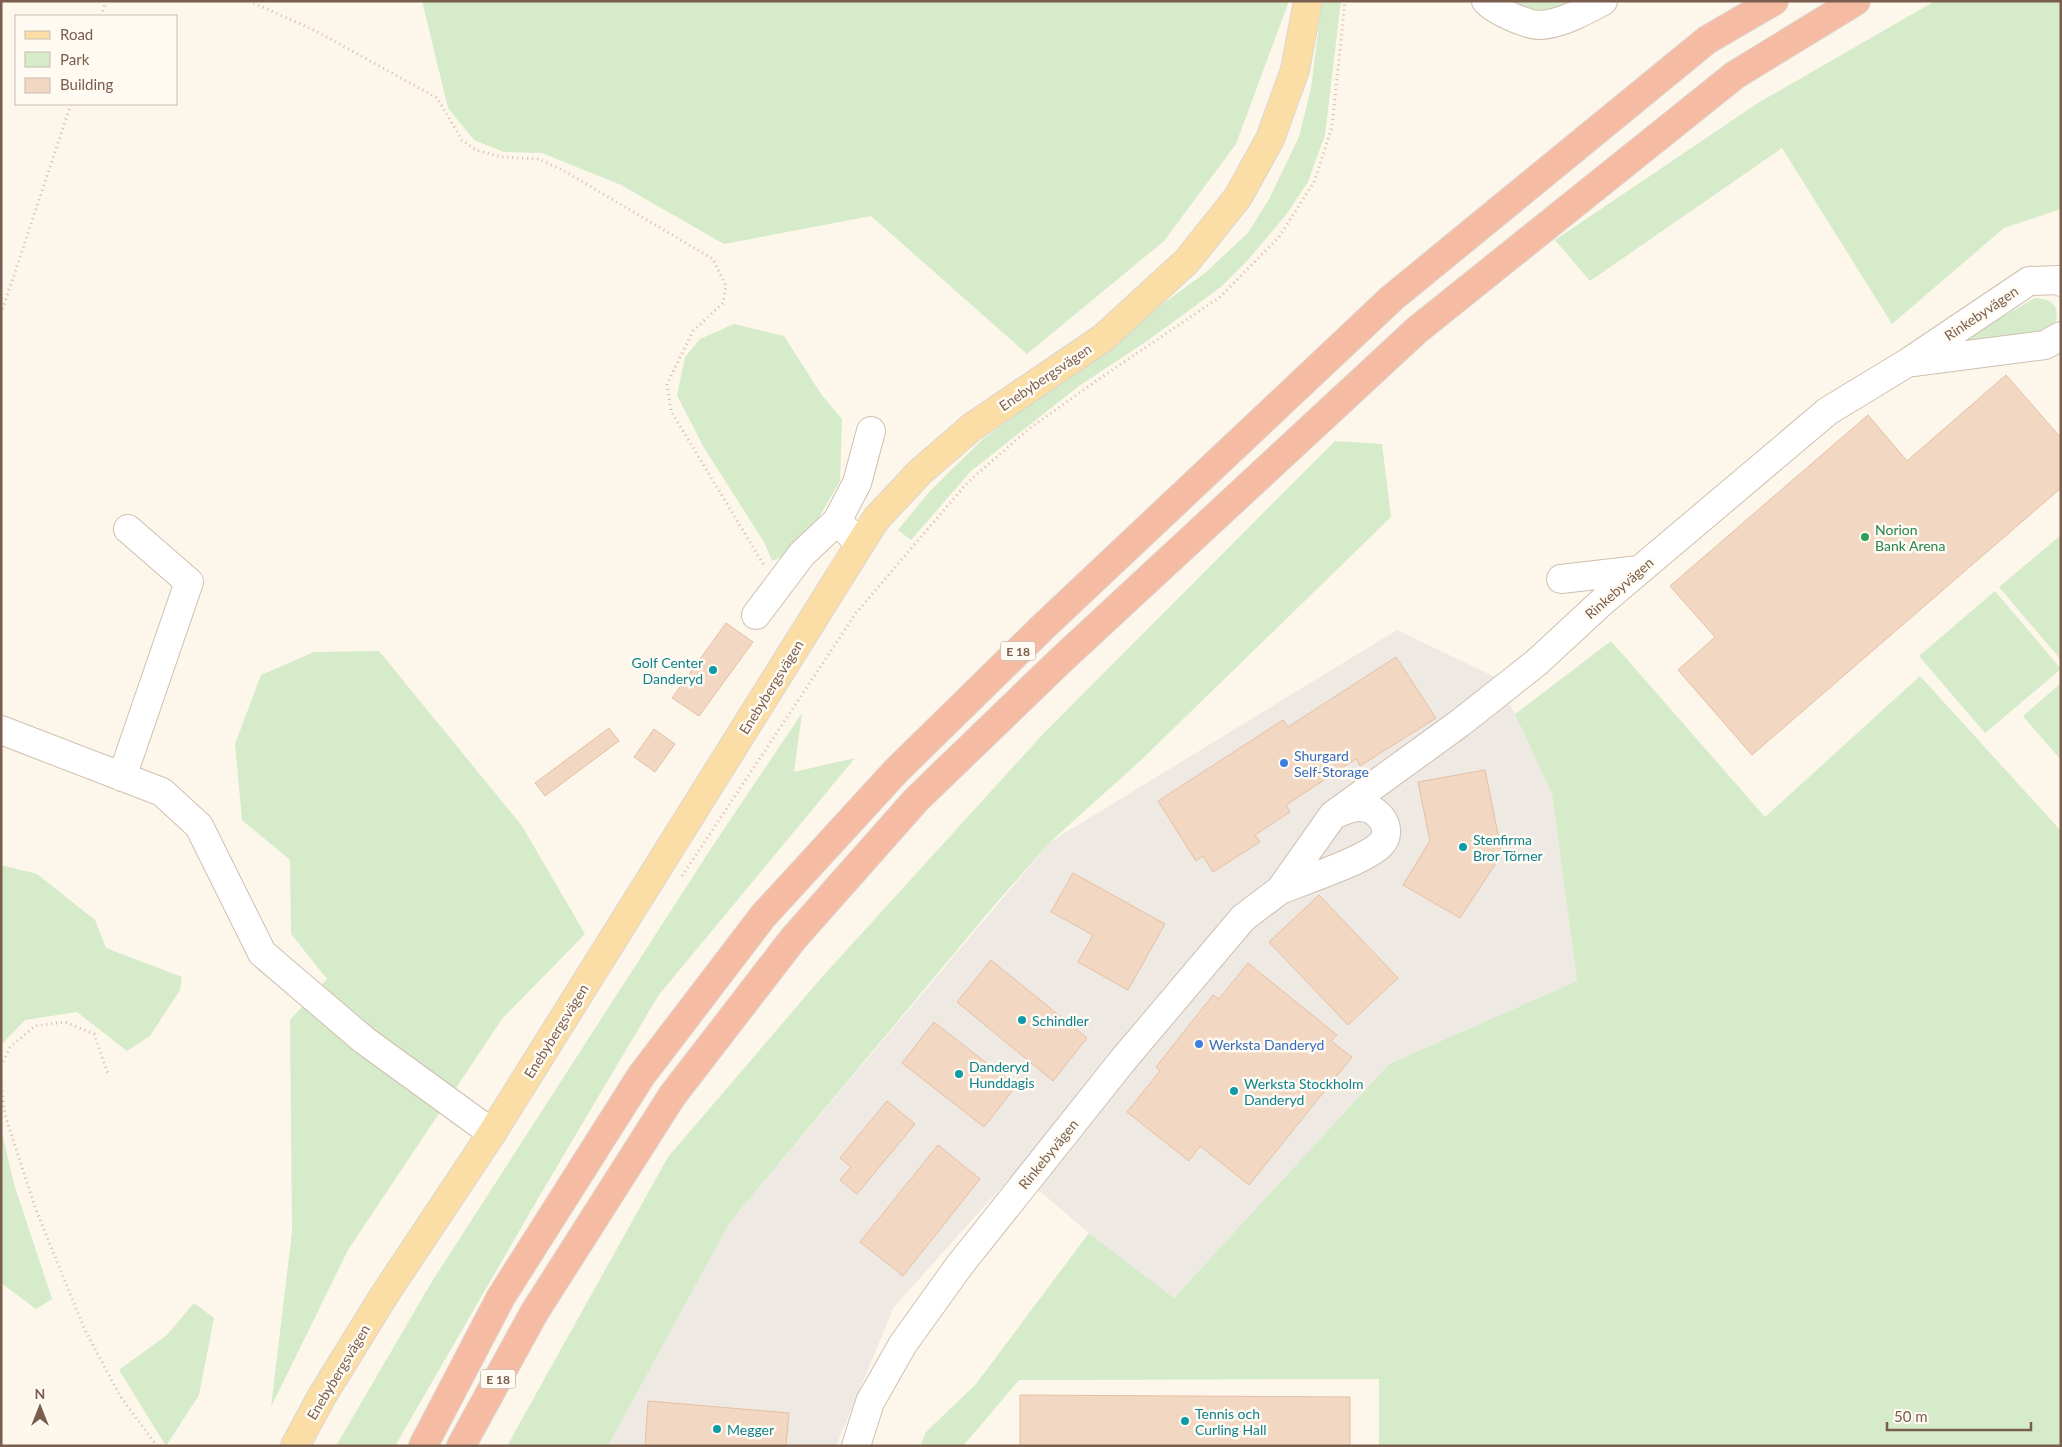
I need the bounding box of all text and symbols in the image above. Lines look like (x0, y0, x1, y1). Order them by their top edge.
legend (15, 15, 178, 105)
text: Road (60, 25, 93, 43)
text: Park (60, 50, 90, 68)
text: Building (60, 75, 113, 93)
street label: Rinkebyvägen (1941, 282, 2021, 344)
street label: Enebybergsvägen (996, 340, 1094, 414)
place label: Norion Bank Arena (1875, 521, 1945, 554)
marker: Norion Bank Arena (1859, 531, 1871, 543)
street label: Rinkebyvägen (1581, 554, 1657, 622)
street label: Enebybergsvägen (735, 637, 807, 737)
road number: E 18 (1000, 641, 1036, 660)
place label: Golf Center Danderyd (632, 654, 703, 687)
marker: Golf Center Danderyd (707, 664, 719, 676)
place label: Shurgard Self-Storage (1294, 747, 1369, 780)
marker: Shurgard Self-Storage (1278, 757, 1290, 769)
place label: Stenfirma Bror Törner (1473, 831, 1543, 864)
marker: Stenfirma Bror Törner (1457, 841, 1469, 853)
street label: Enebybergsvägen (520, 981, 592, 1081)
place label: Schindler (1032, 1012, 1089, 1029)
marker: Schindler (1016, 1014, 1028, 1026)
place label: Werksta Danderyd (1209, 1036, 1324, 1053)
marker: Werksta Danderyd (1193, 1038, 1205, 1050)
place label: Danderyd Hunddagis (969, 1058, 1035, 1091)
marker: Danderyd Hunddagis (953, 1068, 965, 1080)
place label: Werksta Stockholm Danderyd (1244, 1075, 1364, 1108)
marker: Werksta Stockholm Danderyd (1228, 1085, 1240, 1097)
street label: Rinkebyvägen (1015, 1116, 1081, 1192)
street label: Enebybergsvägen (303, 1321, 373, 1423)
road number: E 18 (480, 1370, 516, 1388)
north arrow (15, 1382, 65, 1432)
text: N (35, 1385, 45, 1402)
scale bar (1887, 1400, 2031, 1432)
place label: Tennis och Curling Hall (1195, 1405, 1267, 1438)
text: 50 m (1894, 1407, 1928, 1425)
marker: Tennis och Curling Hall (1179, 1415, 1191, 1427)
place label: Megger (727, 1421, 774, 1438)
marker: Megger (711, 1423, 723, 1435)

